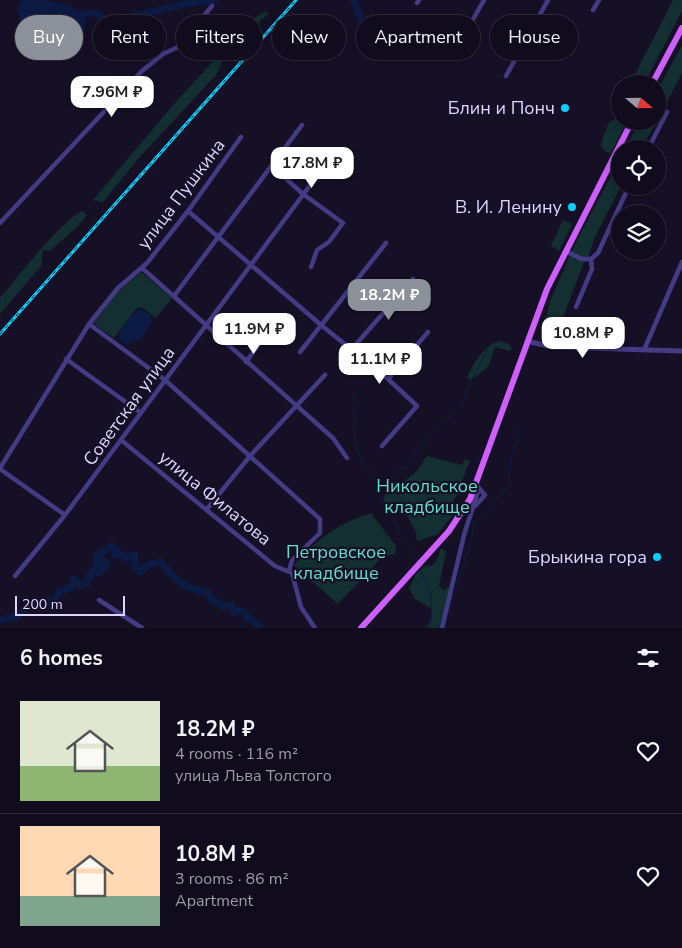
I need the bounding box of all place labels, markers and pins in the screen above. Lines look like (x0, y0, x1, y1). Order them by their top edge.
pin: 7.96M ₽ (66, 76, 158, 118)
place label: Блин и Понч (448, 96, 555, 120)
marker: Блин и Понч (559, 102, 571, 114)
pin: 17.8M ₽ (266, 146, 358, 189)
place label: В. И. Ленину (455, 195, 563, 219)
marker: В. И. Ленину (566, 201, 578, 213)
pin: 18.2M ₽ (343, 278, 435, 321)
pin: 11.9M ₽ (208, 312, 300, 355)
pin: 10.8M ₽ (537, 316, 629, 359)
pin: 11.1M ₽ (334, 342, 426, 385)
place label: Брыкина гора (528, 545, 647, 569)
marker: Брыкина гора (651, 551, 663, 563)

